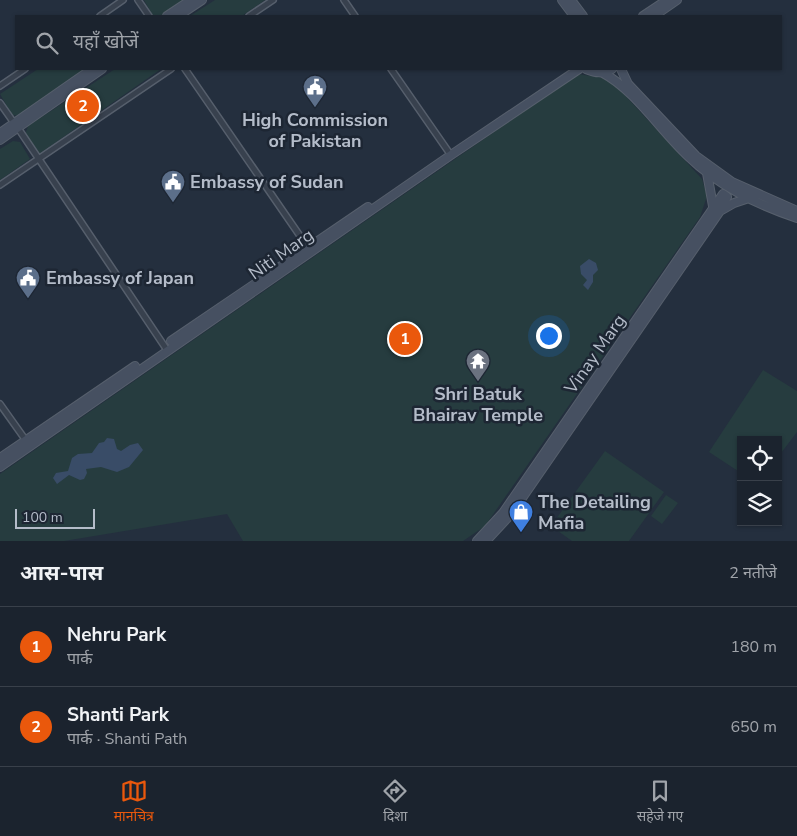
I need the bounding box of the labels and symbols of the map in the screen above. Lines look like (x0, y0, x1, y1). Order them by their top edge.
public building icon: High Commission of Pakistan (302, 74, 328, 108)
pin: 2 (67, 87, 99, 125)
place label: High Commission of Pakistan (242, 108, 388, 153)
public building icon: Embassy of Sudan (160, 169, 186, 203)
place label: Embassy of Sudan (190, 170, 344, 194)
street label: Niti Marg (244, 223, 318, 285)
public building icon: Embassy of Japan (15, 265, 41, 299)
place label: Embassy of Japan (46, 266, 194, 290)
street label: Vinay Marg (558, 309, 631, 399)
pin: 1 (389, 320, 421, 358)
your location (536, 323, 562, 349)
temple icon: Shri Batuk Bhairav Temple (465, 348, 491, 382)
place label: Shri Batuk Bhairav Temple (413, 382, 543, 427)
place label: The Detailing Mafia (538, 490, 651, 535)
shop icon: The Detailing Mafia (508, 499, 534, 533)
scale bar (15, 506, 95, 529)

